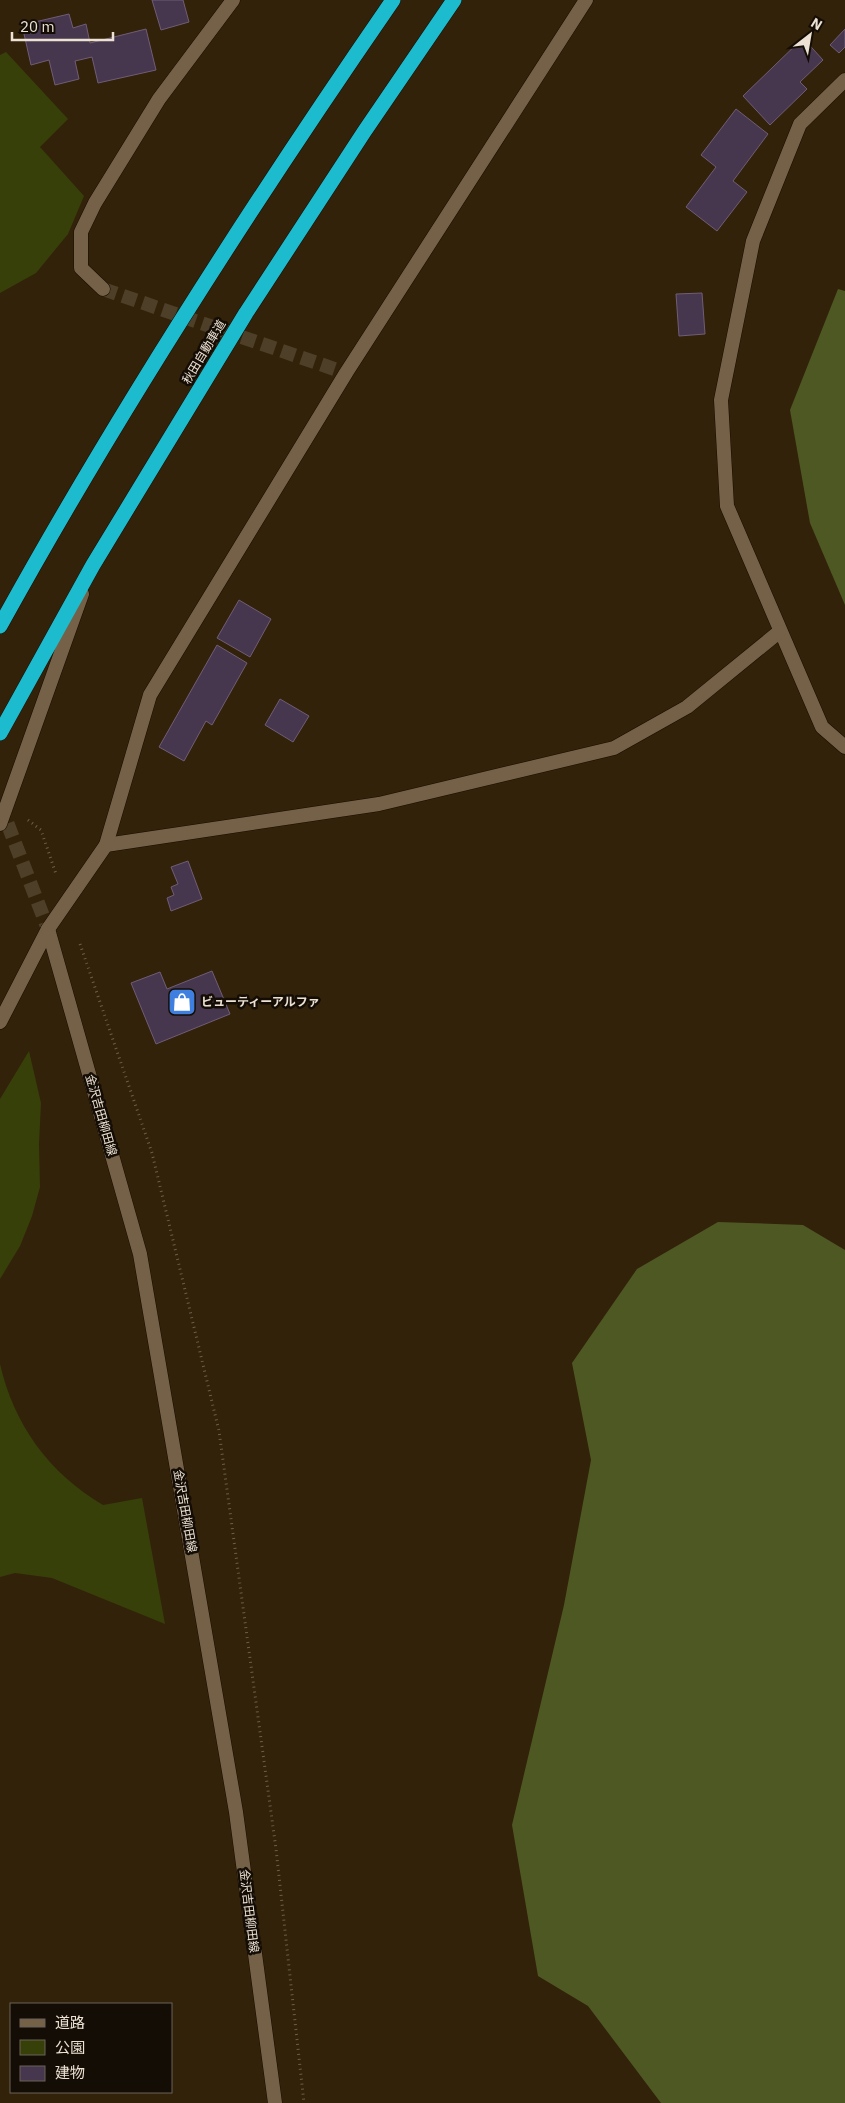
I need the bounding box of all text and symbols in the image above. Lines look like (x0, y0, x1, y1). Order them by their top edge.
scale bar (12, 10, 114, 42)
north arrow (785, 10, 835, 60)
text: N (808, 14, 826, 34)
text: 20 m (20, 17, 55, 36)
street label: 秋田自動車道 (179, 317, 229, 386)
shop icon: ビューティーアルファ (167, 987, 197, 1017)
place label: ビューティーアルファ (201, 994, 320, 1009)
street label: 金沢吉田柳田線 (83, 1072, 120, 1157)
street label: 金沢吉田柳田線 (171, 1468, 200, 1554)
street label: 金沢吉田柳田線 (237, 1868, 262, 1954)
legend (10, 2003, 172, 2093)
text: 道路 (55, 2013, 85, 2032)
text: 公園 (55, 2038, 85, 2057)
text: 建物 (55, 2063, 85, 2082)

